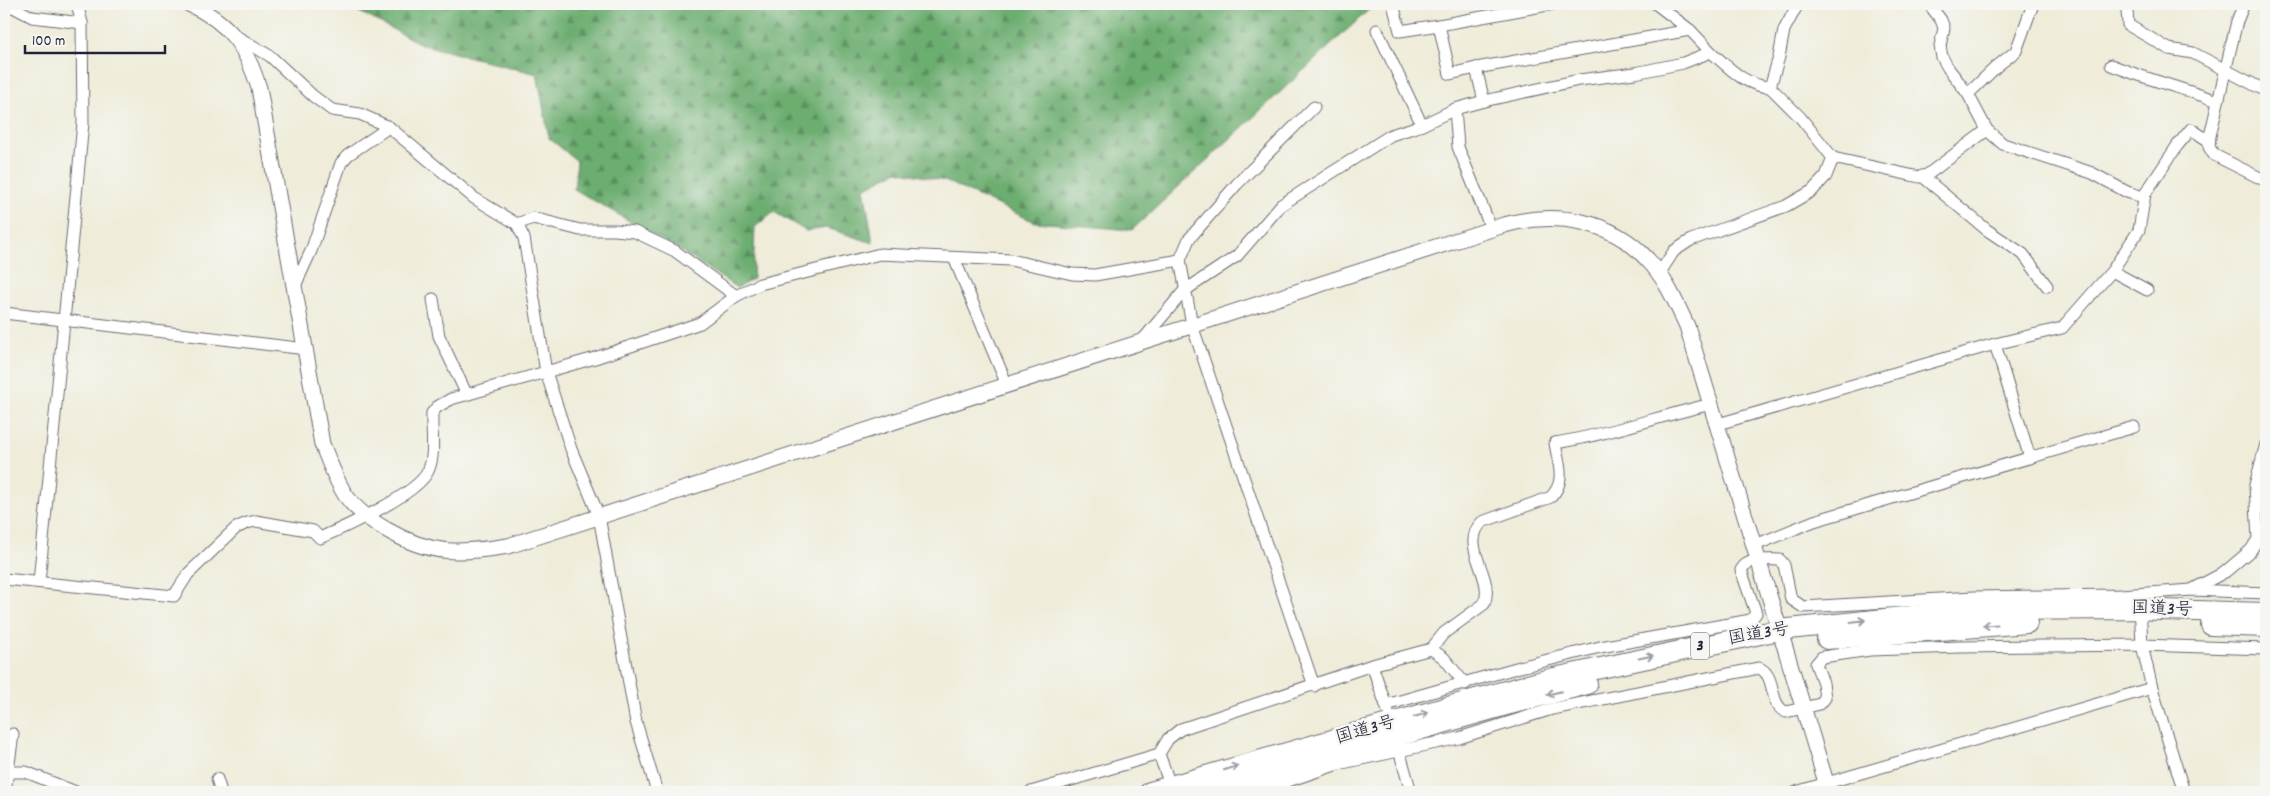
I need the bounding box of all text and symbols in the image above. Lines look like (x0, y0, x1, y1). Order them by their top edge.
scale bar (25, 22, 165, 54)
text: 100 m (32, 31, 65, 53)
street label: 国道3号 (2131, 596, 2193, 624)
one-way arrow (1849, 616, 1865, 626)
street label: 国道3号 (1726, 617, 1792, 653)
one-way arrow (1983, 620, 1999, 630)
road number: 3 (1691, 632, 1709, 659)
one-way arrow (1637, 652, 1653, 661)
one-way arrow (1546, 689, 1562, 698)
one-way arrow (1412, 709, 1428, 719)
street label: 国道3号 (1333, 710, 1399, 752)
one-way arrow (1222, 763, 1238, 773)

